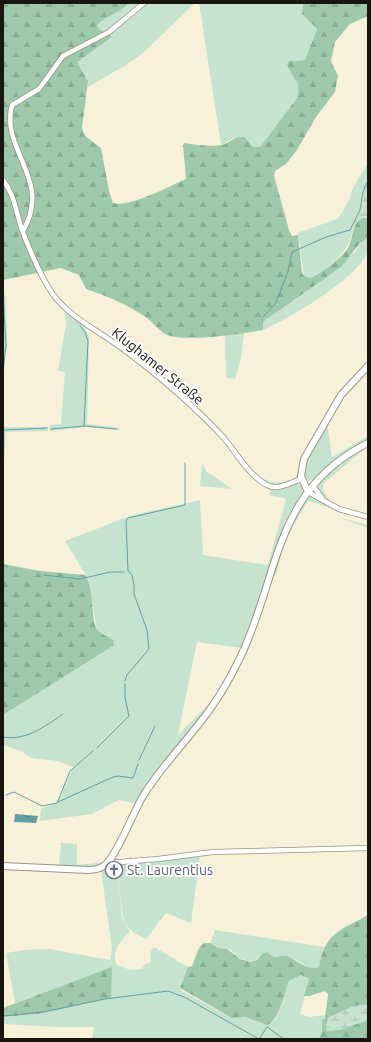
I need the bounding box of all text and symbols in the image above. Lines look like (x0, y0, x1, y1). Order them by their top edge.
street label: Klughamer Straße (109, 324, 207, 408)
church icon: St. Laurentius (104, 860, 124, 880)
place label: St. Laurentius (127, 862, 213, 878)

